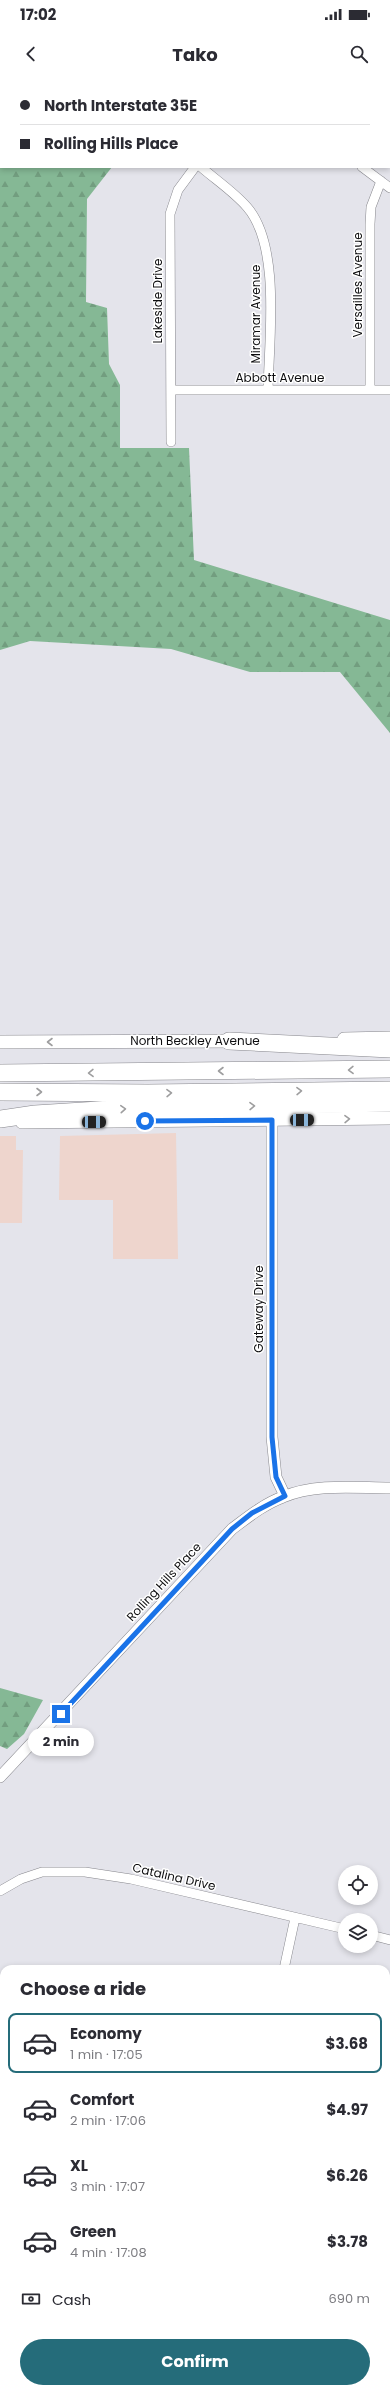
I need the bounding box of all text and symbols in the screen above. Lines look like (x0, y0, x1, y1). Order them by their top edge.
text: 17:02 (20, 4, 56, 25)
text: Tako (172, 42, 218, 67)
icon: back (20, 43, 42, 65)
icon: search (348, 43, 370, 65)
text: North Interstate 35E (44, 95, 197, 116)
text: Rolling Hills Place (44, 133, 178, 154)
street label: Versailles Avenue (349, 232, 366, 338)
street label: Lakeside Drive (149, 259, 166, 343)
street label: Miramar Avenue (247, 264, 264, 364)
street label: Abbott Avenue (236, 369, 325, 386)
street label: North Beckley Avenue (130, 1032, 260, 1049)
one-way arrow (47, 1038, 53, 1046)
one-way arrow (348, 1066, 354, 1074)
one-way arrow (218, 1067, 224, 1075)
one-way arrow (88, 1068, 94, 1077)
one-way arrow (296, 1087, 302, 1095)
one-way arrow (36, 1088, 42, 1096)
one-way arrow (166, 1089, 172, 1097)
one-way arrow (249, 1102, 255, 1110)
one-way arrow (120, 1104, 126, 1113)
route start (136, 1112, 154, 1130)
car (290, 1114, 314, 1126)
one-way arrow (344, 1115, 350, 1123)
car (82, 1116, 106, 1128)
street label: Gateway Drive (250, 1265, 267, 1353)
street label: Rolling Hills Place (123, 1538, 205, 1625)
route end (52, 1705, 70, 1723)
callout: 2 min (28, 1728, 94, 1756)
text: 2 min (43, 1732, 79, 1751)
street label: Catalina Drive (131, 1859, 217, 1894)
map controls (338, 1865, 378, 1953)
button: locate (338, 1865, 378, 1905)
button: layers (338, 1913, 378, 1953)
text: Choose a ride (20, 1976, 146, 2001)
text: Economy (70, 2023, 142, 2044)
icon: car (22, 2025, 58, 2061)
text: $3.68 (326, 2033, 368, 2054)
text: 1 min · 17:05 (70, 2045, 143, 2064)
text: Comfort (70, 2089, 134, 2110)
icon: car (22, 2091, 58, 2127)
text: $4.97 (326, 2099, 368, 2120)
text: 2 min · 17:06 (70, 2111, 146, 2130)
text: XL (70, 2155, 88, 2176)
icon: car (22, 2157, 58, 2193)
text: $6.26 (326, 2165, 368, 2186)
text: 3 min · 17:07 (70, 2177, 145, 2196)
text: Green (70, 2221, 116, 2242)
icon: car (22, 2223, 58, 2259)
text: $3.78 (327, 2231, 368, 2252)
text: 4 min · 17:08 (70, 2243, 147, 2262)
icon: cash (20, 2288, 42, 2310)
text: Cash (52, 2289, 91, 2310)
text: 690 m (329, 2289, 370, 2308)
button: Confirm (20, 2339, 370, 2385)

